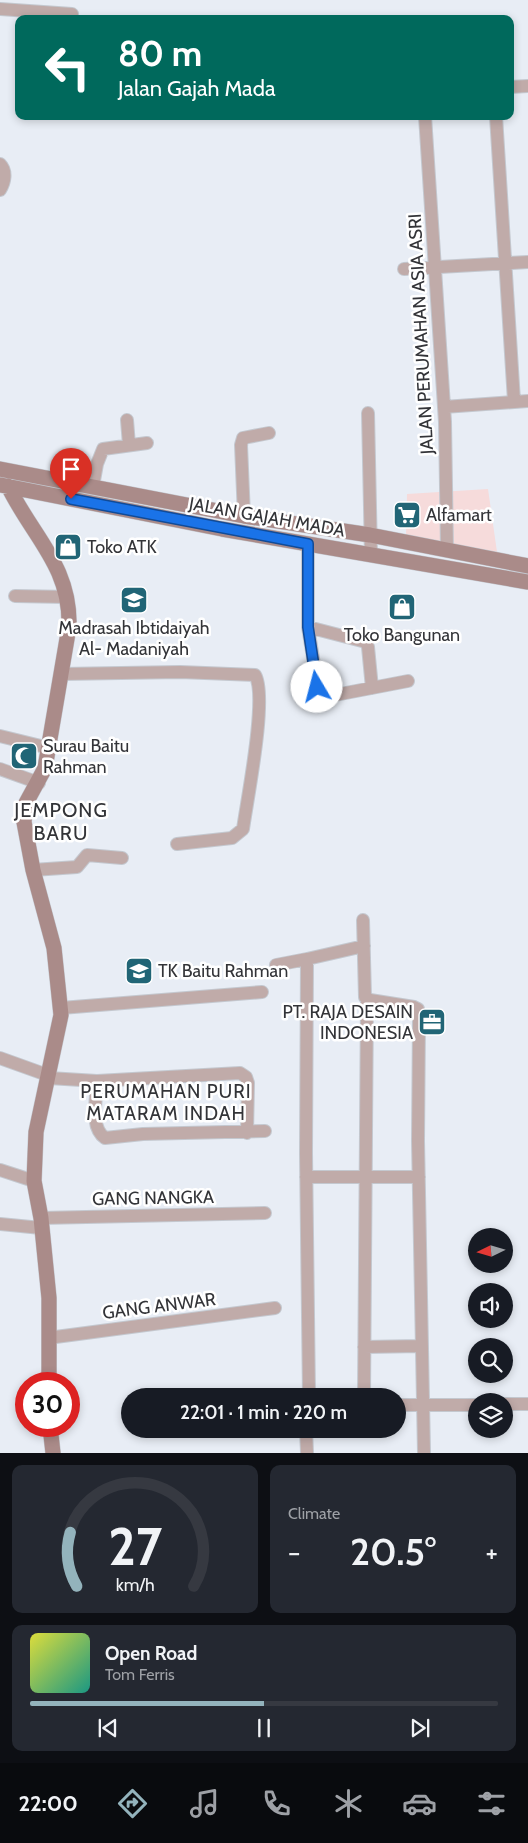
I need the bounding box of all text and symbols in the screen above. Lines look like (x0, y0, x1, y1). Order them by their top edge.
text: 80 m (118, 32, 202, 75)
icon: left (35, 35, 100, 100)
text: Jalan Gajah Mada (118, 75, 275, 102)
street label: JALAN PERUMAHAN ASIA ASRI (404, 213, 438, 456)
pin (50, 448, 92, 499)
icon: arrive (57, 455, 85, 483)
street label: JALAN GAJAH MADA (186, 492, 347, 542)
supermarket icon: Alfamart (392, 500, 422, 530)
place label: Alfamart (426, 504, 492, 526)
shop icon: Toko ATK (53, 532, 83, 562)
place label: Toko ATK (87, 536, 157, 558)
school or university icon: Madrasah Ibtidaiyah Al- Madaniyah (119, 585, 149, 615)
shop icon: Toko Bangunan (387, 592, 417, 622)
place label: Madrasah Ibtidaiyah Al- Madaniyah (58, 617, 210, 660)
place label: Toko Bangunan (344, 624, 460, 646)
position arrow (290, 660, 342, 712)
place label: Surau Baitu Rahman (43, 735, 129, 778)
mosque icon: Surau Baitu Rahman (9, 741, 39, 771)
district label: JEMPONG BARU (13, 798, 108, 845)
school or university icon: TK Baitu Rahman (124, 956, 154, 986)
place label: TK Baitu Rahman (158, 960, 288, 982)
place label: PT. RAJA DESAIN INDONESIA (282, 1001, 413, 1044)
office icon: PT. RAJA DESAIN INDONESIA (417, 1007, 447, 1037)
district label: PERUMAHAN PURI MATARAM INDAH (80, 1080, 252, 1125)
street label: GANG NANGKA (92, 1186, 214, 1210)
north arrow (468, 1228, 512, 1272)
map controls (468, 1228, 513, 1438)
button: sound (468, 1283, 513, 1328)
street label: GANG ANWAR (101, 1288, 217, 1324)
button: search (468, 1338, 513, 1383)
speed limit sign: 30 (15, 1372, 80, 1437)
button: layers (468, 1393, 513, 1438)
text: 22:01 · 1 min · 220 m (180, 1401, 347, 1424)
text: Climate (288, 1504, 340, 1523)
text: 27 (108, 1515, 162, 1578)
text: 20.5° (350, 1528, 436, 1575)
text: − (288, 1535, 300, 1569)
text: + (486, 1535, 498, 1569)
text: km/h (115, 1574, 155, 1595)
text: Open Road (105, 1642, 197, 1665)
text: Tom Ferris (105, 1665, 175, 1684)
icon: previous (94, 1714, 122, 1742)
icon: pause (250, 1714, 278, 1742)
icon: next (406, 1714, 434, 1742)
icon: directions (115, 1786, 150, 1821)
icon: music (187, 1786, 222, 1821)
icon: phone (259, 1786, 294, 1821)
icon: climate (331, 1786, 366, 1821)
icon: car (402, 1786, 437, 1821)
icon: filters (474, 1786, 509, 1821)
text: 22:00 (18, 1790, 78, 1817)

